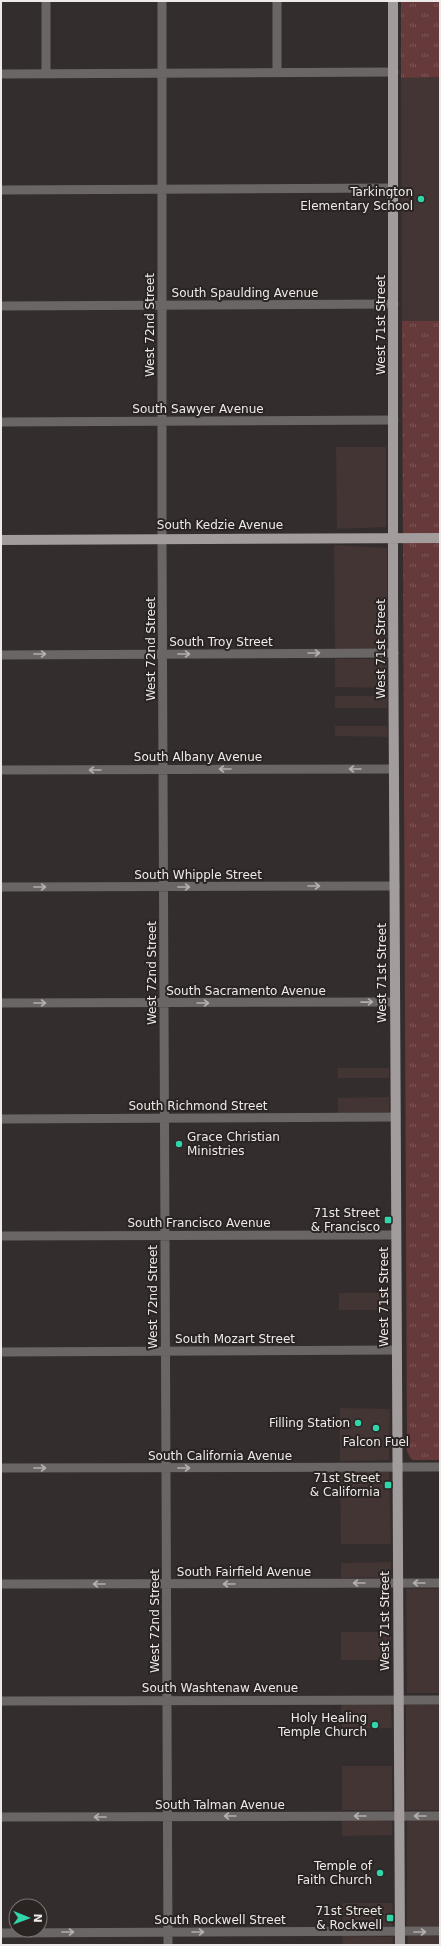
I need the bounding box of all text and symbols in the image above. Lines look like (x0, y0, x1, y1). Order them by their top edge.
place label: Tarkington Elementary School (300, 185, 413, 213)
marker: Tarkington Elementary School (416, 194, 426, 204)
street label: West 72nd Street (143, 273, 157, 377)
street label: West 71st Street (374, 275, 388, 375)
street label: South Spaulding Avenue (172, 286, 318, 300)
street label: South Sawyer Avenue (132, 402, 264, 416)
street label: South Kedzie Avenue (157, 518, 283, 532)
street label: West 72nd Street (144, 597, 158, 701)
street label: West 71st Street (374, 599, 388, 699)
street label: South Troy Street (169, 635, 273, 649)
one-way arrow (307, 649, 320, 657)
one-way arrow (33, 650, 46, 658)
one-way arrow (177, 650, 190, 658)
street label: South Albany Avenue (134, 750, 262, 764)
one-way arrow (219, 765, 232, 773)
one-way arrow (349, 765, 362, 773)
one-way arrow (89, 766, 102, 774)
street label: South Whipple Street (134, 868, 262, 882)
one-way arrow (307, 882, 320, 890)
one-way arrow (33, 883, 46, 891)
one-way arrow (177, 883, 190, 891)
street label: West 72nd Street (145, 921, 159, 1025)
street label: West 71st Street (375, 923, 389, 1023)
street label: South Sacramento Avenue (166, 984, 326, 998)
one-way arrow (360, 998, 373, 1006)
one-way arrow (33, 999, 46, 1007)
one-way arrow (196, 999, 209, 1007)
street label: South Richmond Street (128, 1099, 268, 1113)
place label: Grace Christian Ministries (187, 1130, 280, 1158)
marker: Grace Christian Ministries (174, 1139, 184, 1149)
place label: 71st Street & Francisco (311, 1206, 380, 1234)
marker: 71st Street & Francisco (383, 1215, 393, 1225)
street label: South Francisco Avenue (127, 1216, 271, 1230)
street label: West 72nd Street (146, 1245, 160, 1349)
street label: West 71st Street (377, 1247, 391, 1347)
street label: South Mozart Street (175, 1332, 295, 1346)
place label: Filling Station (269, 1416, 350, 1430)
marker: Filling Station (353, 1418, 363, 1428)
marker: Falcon Fuel (371, 1423, 381, 1433)
place label: Falcon Fuel (343, 1435, 409, 1449)
street label: South California Avenue (148, 1449, 292, 1463)
one-way arrow (33, 1464, 46, 1472)
one-way arrow (177, 1464, 190, 1472)
place label: 71st Street & California (310, 1471, 380, 1499)
marker: 71st Street & California (383, 1480, 393, 1490)
street label: South Fairfield Avenue (177, 1565, 311, 1579)
street label: West 72nd Street (148, 1569, 162, 1673)
street label: West 71st Street (378, 1571, 392, 1671)
one-way arrow (353, 1579, 366, 1587)
one-way arrow (413, 1579, 426, 1587)
one-way arrow (93, 1580, 106, 1588)
one-way arrow (223, 1580, 236, 1588)
street label: South Washtenaw Avenue (142, 1681, 298, 1695)
place label: Holy Healing Temple Church (277, 1711, 367, 1739)
marker: Holy Healing Temple Church (370, 1720, 380, 1730)
street label: South Talman Avenue (155, 1798, 285, 1812)
one-way arrow (354, 1812, 367, 1820)
one-way arrow (414, 1812, 427, 1820)
one-way arrow (94, 1813, 107, 1821)
one-way arrow (224, 1813, 237, 1820)
place label: Temple of Faith Church (297, 1859, 373, 1887)
marker: Temple of Faith Church (375, 1868, 385, 1878)
north arrow (8, 1898, 48, 1938)
place label: 71st Street & Rockwell (315, 1904, 382, 1932)
text: N (31, 1913, 44, 1923)
street label: South Rockwell Street (154, 1913, 286, 1927)
marker: 71st Street & Rockwell (385, 1913, 395, 1923)
one-way arrow (61, 1928, 74, 1936)
one-way arrow (191, 1928, 204, 1936)
one-way arrow (413, 1928, 426, 1935)

